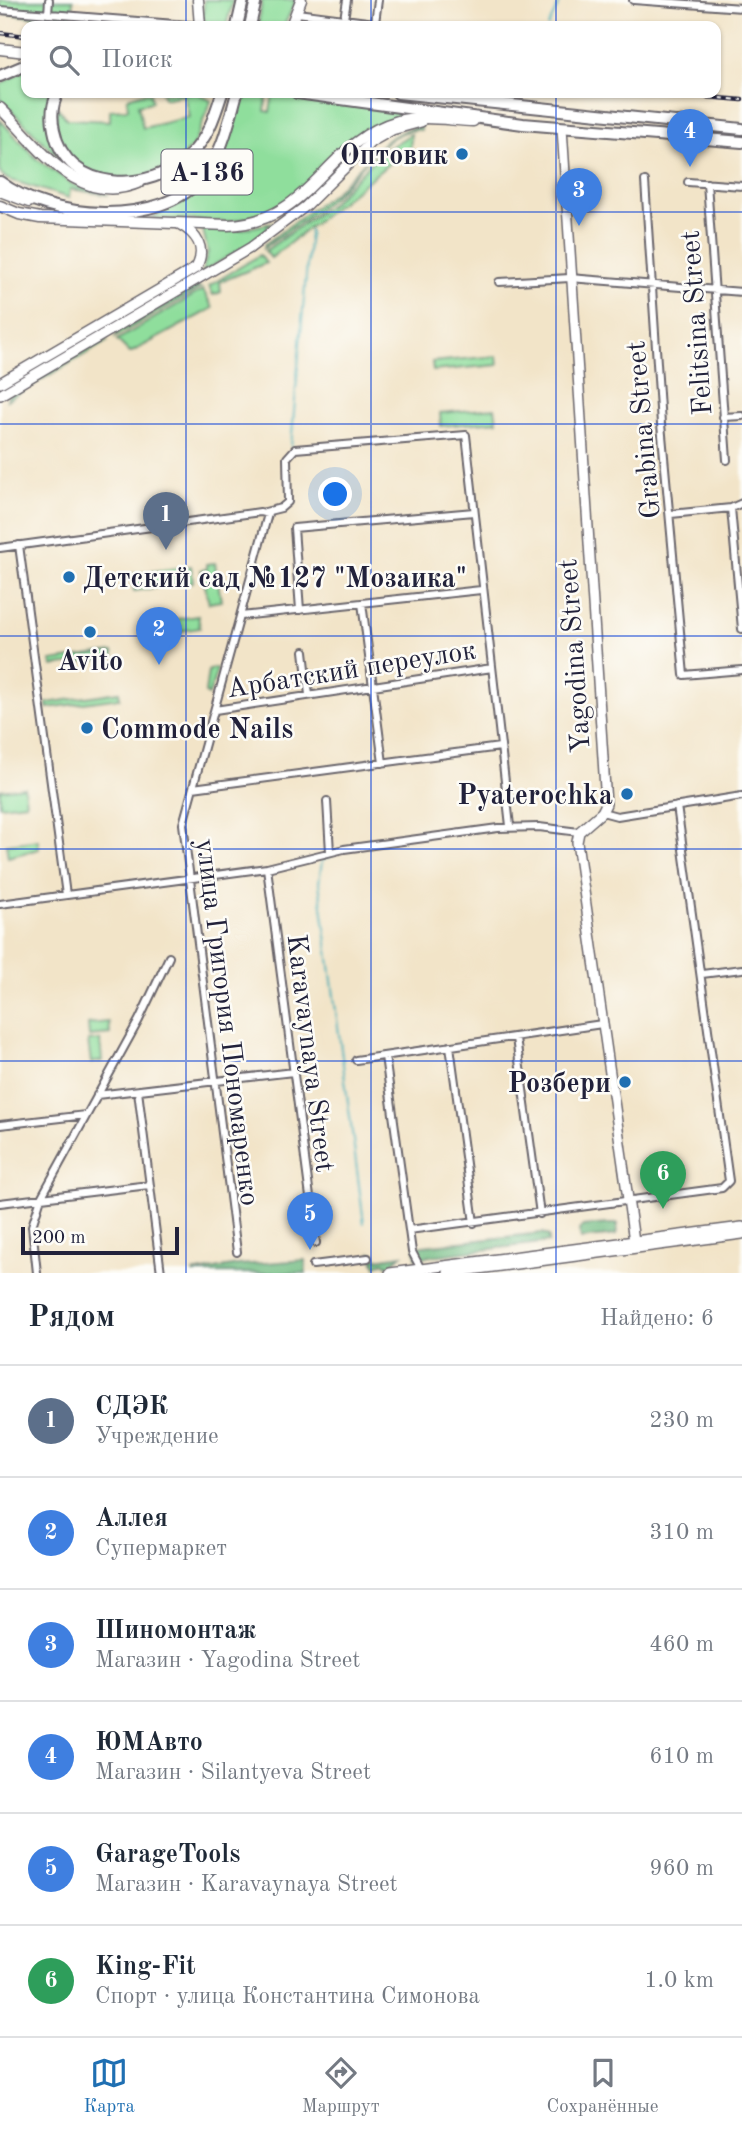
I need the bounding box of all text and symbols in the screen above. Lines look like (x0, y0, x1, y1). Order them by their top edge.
search box (21, 21, 721, 98)
icon: search (45, 41, 83, 79)
text: Поиск (101, 47, 173, 73)
pin: 4 (667, 109, 713, 167)
place label: Оптовик (340, 142, 448, 171)
marker: Оптовик (454, 146, 470, 162)
road number: А-136 (162, 150, 252, 195)
pin: 3 (556, 168, 602, 226)
street label: Felitsina Street (678, 229, 718, 416)
street label: Grabina Street (623, 340, 667, 520)
your location (318, 477, 352, 511)
pin: 1 (143, 492, 189, 550)
street label: Yagodina Street (555, 558, 597, 754)
place label: Детский сад №127 "Мозаика" (83, 565, 467, 594)
marker: Детский сад №127 "Мозаика" (61, 569, 77, 585)
pin: 2 (136, 607, 182, 665)
marker: Avito (82, 624, 98, 640)
street label: Арбатский переулок (225, 637, 478, 705)
place label: Avito (57, 649, 123, 677)
place label: Commode Nails (101, 717, 293, 745)
marker: Commode Nails (79, 720, 95, 736)
place label: Pyaterochka (457, 783, 613, 811)
marker: Pyaterochka (619, 786, 635, 802)
street label: улица Григория Пономаренко (190, 837, 262, 1208)
street label: Karavaynaya Street (281, 933, 338, 1174)
place label: Розбери (508, 1071, 611, 1099)
marker: Розбери (617, 1074, 633, 1090)
pin: 6 (640, 1151, 686, 1209)
pin: 5 (287, 1192, 333, 1250)
scale bar (21, 1224, 178, 1256)
text: 200 m (32, 1229, 85, 1248)
text: Рядом (28, 1303, 115, 1333)
text: Найдено: 6 (600, 1307, 714, 1330)
text: СДЭК (95, 1394, 168, 1420)
text: 1 (44, 1409, 58, 1432)
text: 230 m (649, 1409, 714, 1432)
text: Учреждение (95, 1425, 219, 1448)
text: Аллея (95, 1506, 168, 1532)
text: 2 (44, 1521, 58, 1544)
text: 310 m (649, 1521, 714, 1544)
text: Супермаркет (95, 1537, 227, 1560)
text: Шиномонтаж (95, 1618, 256, 1644)
text: 3 (44, 1633, 58, 1656)
text: 460 m (649, 1633, 714, 1656)
text: Магазин · Yagodina Street (95, 1649, 360, 1672)
text: ЮМАвто (95, 1730, 203, 1756)
text: 4 (44, 1745, 58, 1768)
text: 610 m (649, 1745, 714, 1768)
text: Магазин · Silantyeva Street (95, 1761, 371, 1784)
text: GarageTools (95, 1842, 240, 1868)
text: 5 (44, 1857, 58, 1880)
text: 960 m (649, 1857, 714, 1880)
text: Магазин · Karavaynaya Street (95, 1873, 398, 1896)
text: King-Fit (95, 1954, 196, 1980)
text: 6 (44, 1969, 58, 1992)
text: 1.0 km (644, 1969, 714, 1992)
text: Спорт · улица Константина Симонова (95, 1985, 480, 2008)
tab: Карта (83, 2054, 135, 2119)
tab: Маршрут (302, 2054, 380, 2119)
tab: Сохранённые (547, 2054, 659, 2119)

